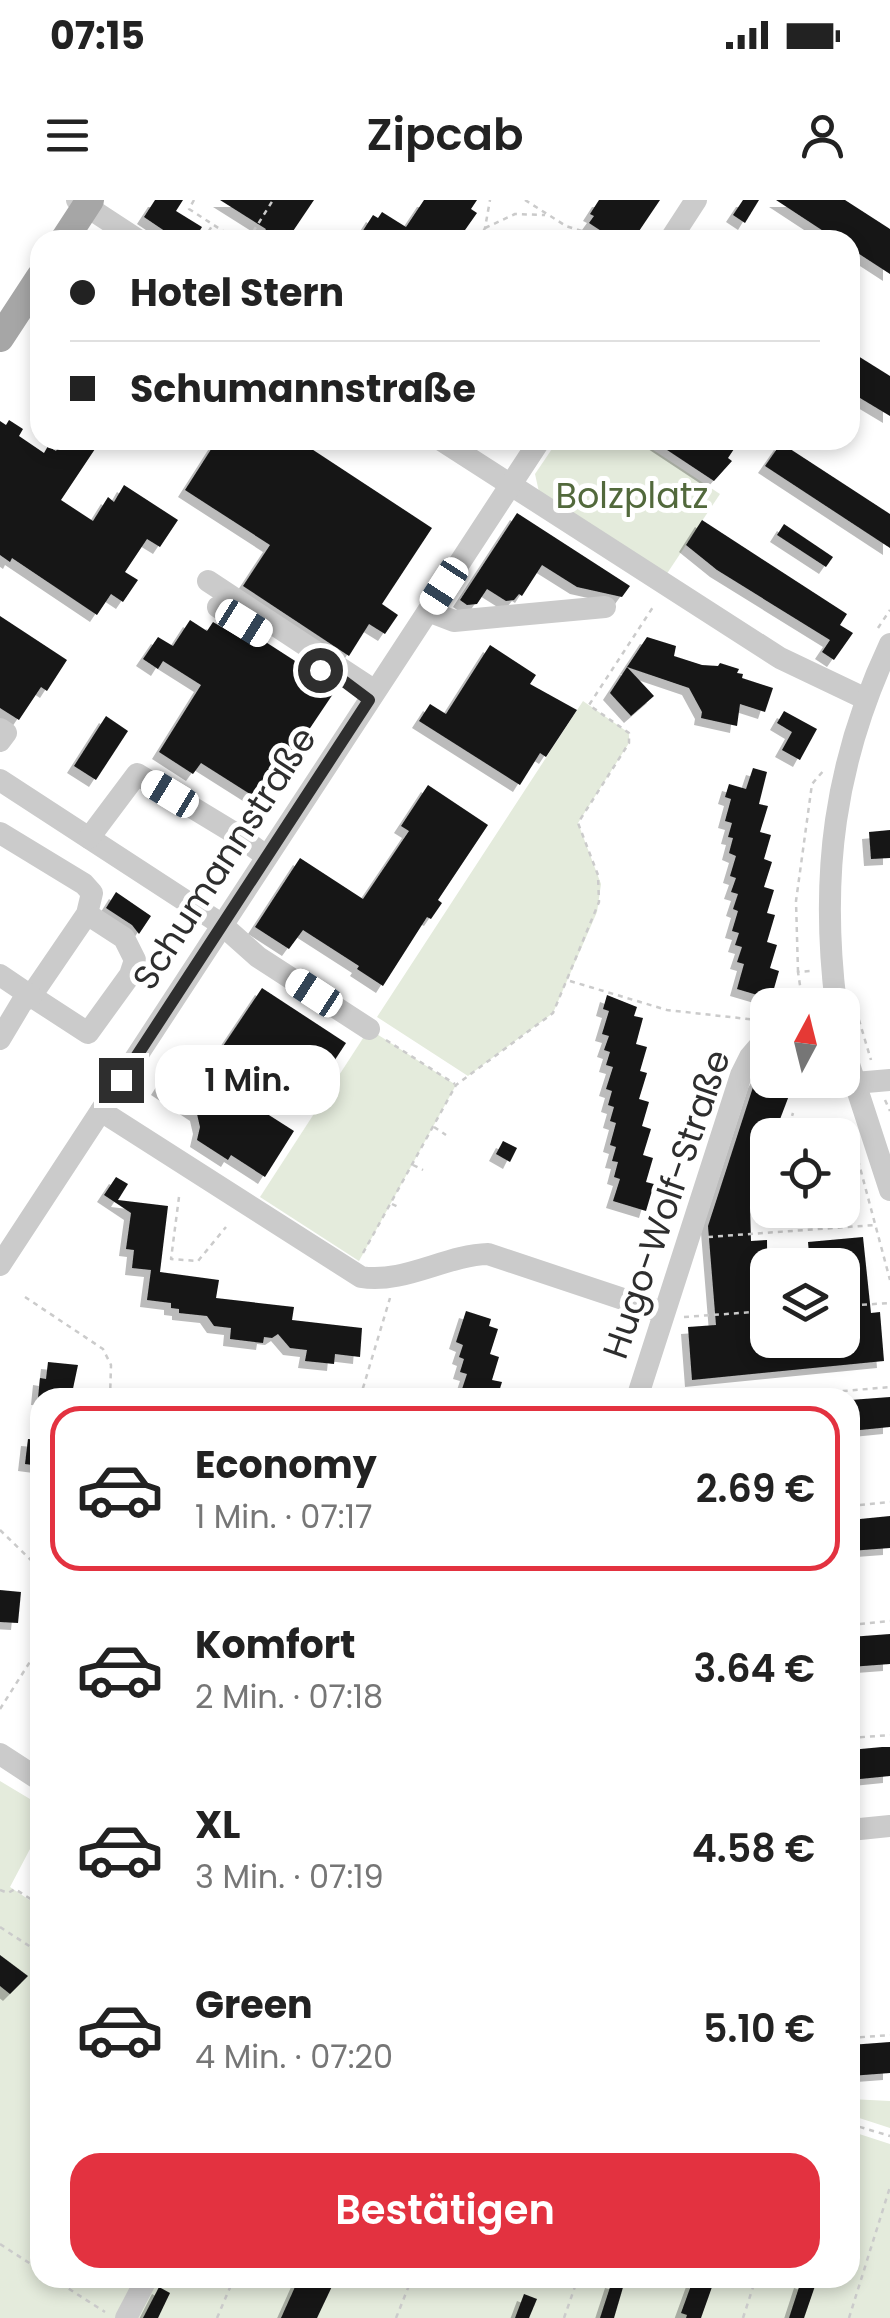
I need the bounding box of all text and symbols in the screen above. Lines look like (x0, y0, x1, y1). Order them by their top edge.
text: 07:15 (50, 9, 145, 62)
text: Zipcab (366, 103, 524, 166)
icon: menu (40, 108, 95, 163)
icon: person (795, 108, 850, 163)
text: Hotel Stern (130, 266, 344, 319)
text: Schumannstraße (130, 362, 476, 415)
park label: Bolzplatz (556, 471, 709, 520)
car (415, 553, 473, 619)
car (211, 594, 277, 652)
route start (298, 648, 343, 693)
street label: Schumannstraße (121, 717, 327, 999)
car (137, 766, 203, 822)
car (281, 964, 347, 1022)
north arrow (750, 988, 860, 1098)
map controls (750, 988, 860, 1358)
street label: Hugo-Wolf-Straße (590, 1043, 742, 1365)
callout: 1 Min. (156, 1045, 341, 1115)
text: 1 Min. (204, 1057, 291, 1102)
route end (99, 1058, 144, 1103)
button: locate (750, 1118, 860, 1228)
button: layers (750, 1248, 860, 1358)
text: Economy (195, 1438, 377, 1491)
icon: car (75, 1444, 165, 1534)
text: 2.69 € (696, 1462, 815, 1515)
text: 1 Min. · 07:17 (195, 1494, 372, 1539)
text: Komfort (195, 1618, 356, 1671)
icon: car (75, 1624, 165, 1714)
text: 3.64 € (694, 1642, 815, 1695)
text: 2 Min. · 07:18 (195, 1674, 383, 1719)
text: XL (195, 1798, 240, 1851)
icon: car (75, 1804, 165, 1894)
text: 4.58 € (692, 1822, 815, 1875)
text: 3 Min. · 07:19 (195, 1854, 384, 1899)
text: Green (195, 1978, 313, 2031)
icon: car (75, 1984, 165, 2074)
text: 5.10 € (703, 2002, 815, 2055)
text: 4 Min. · 07:20 (195, 2034, 393, 2079)
button: Bestätigen (70, 2153, 820, 2268)

